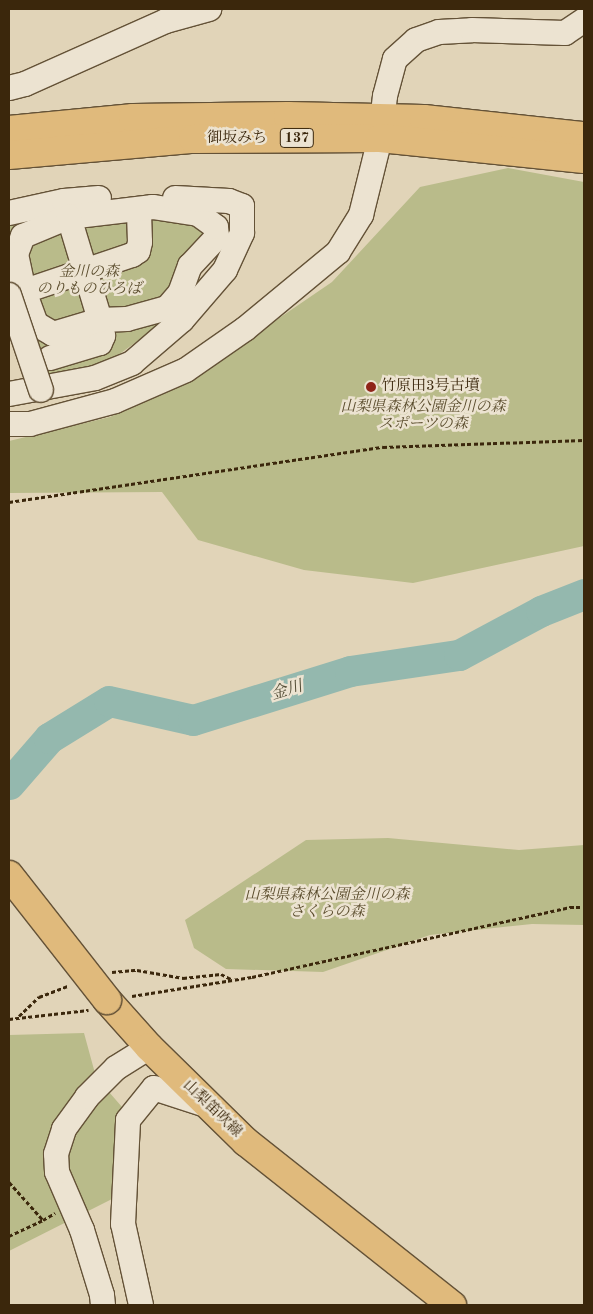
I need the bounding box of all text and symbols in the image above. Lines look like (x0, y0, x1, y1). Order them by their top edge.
road number: 137 (280, 126, 314, 150)
street label: 御坂みち (207, 130, 267, 148)
park label: 金川の森 のりものひろば (37, 263, 141, 298)
place label: 竹原田3号古墳 (381, 378, 480, 396)
marker: 竹原田3号古墳 (365, 381, 377, 393)
park label: 山梨県森林公園金川の森 スポーツの森 (341, 398, 505, 433)
water label: 金川 (269, 677, 305, 705)
park label: 山梨県森林公園金川の森 さくらの森 (245, 886, 409, 921)
street label: 山梨笛吹線 (179, 1076, 245, 1142)

